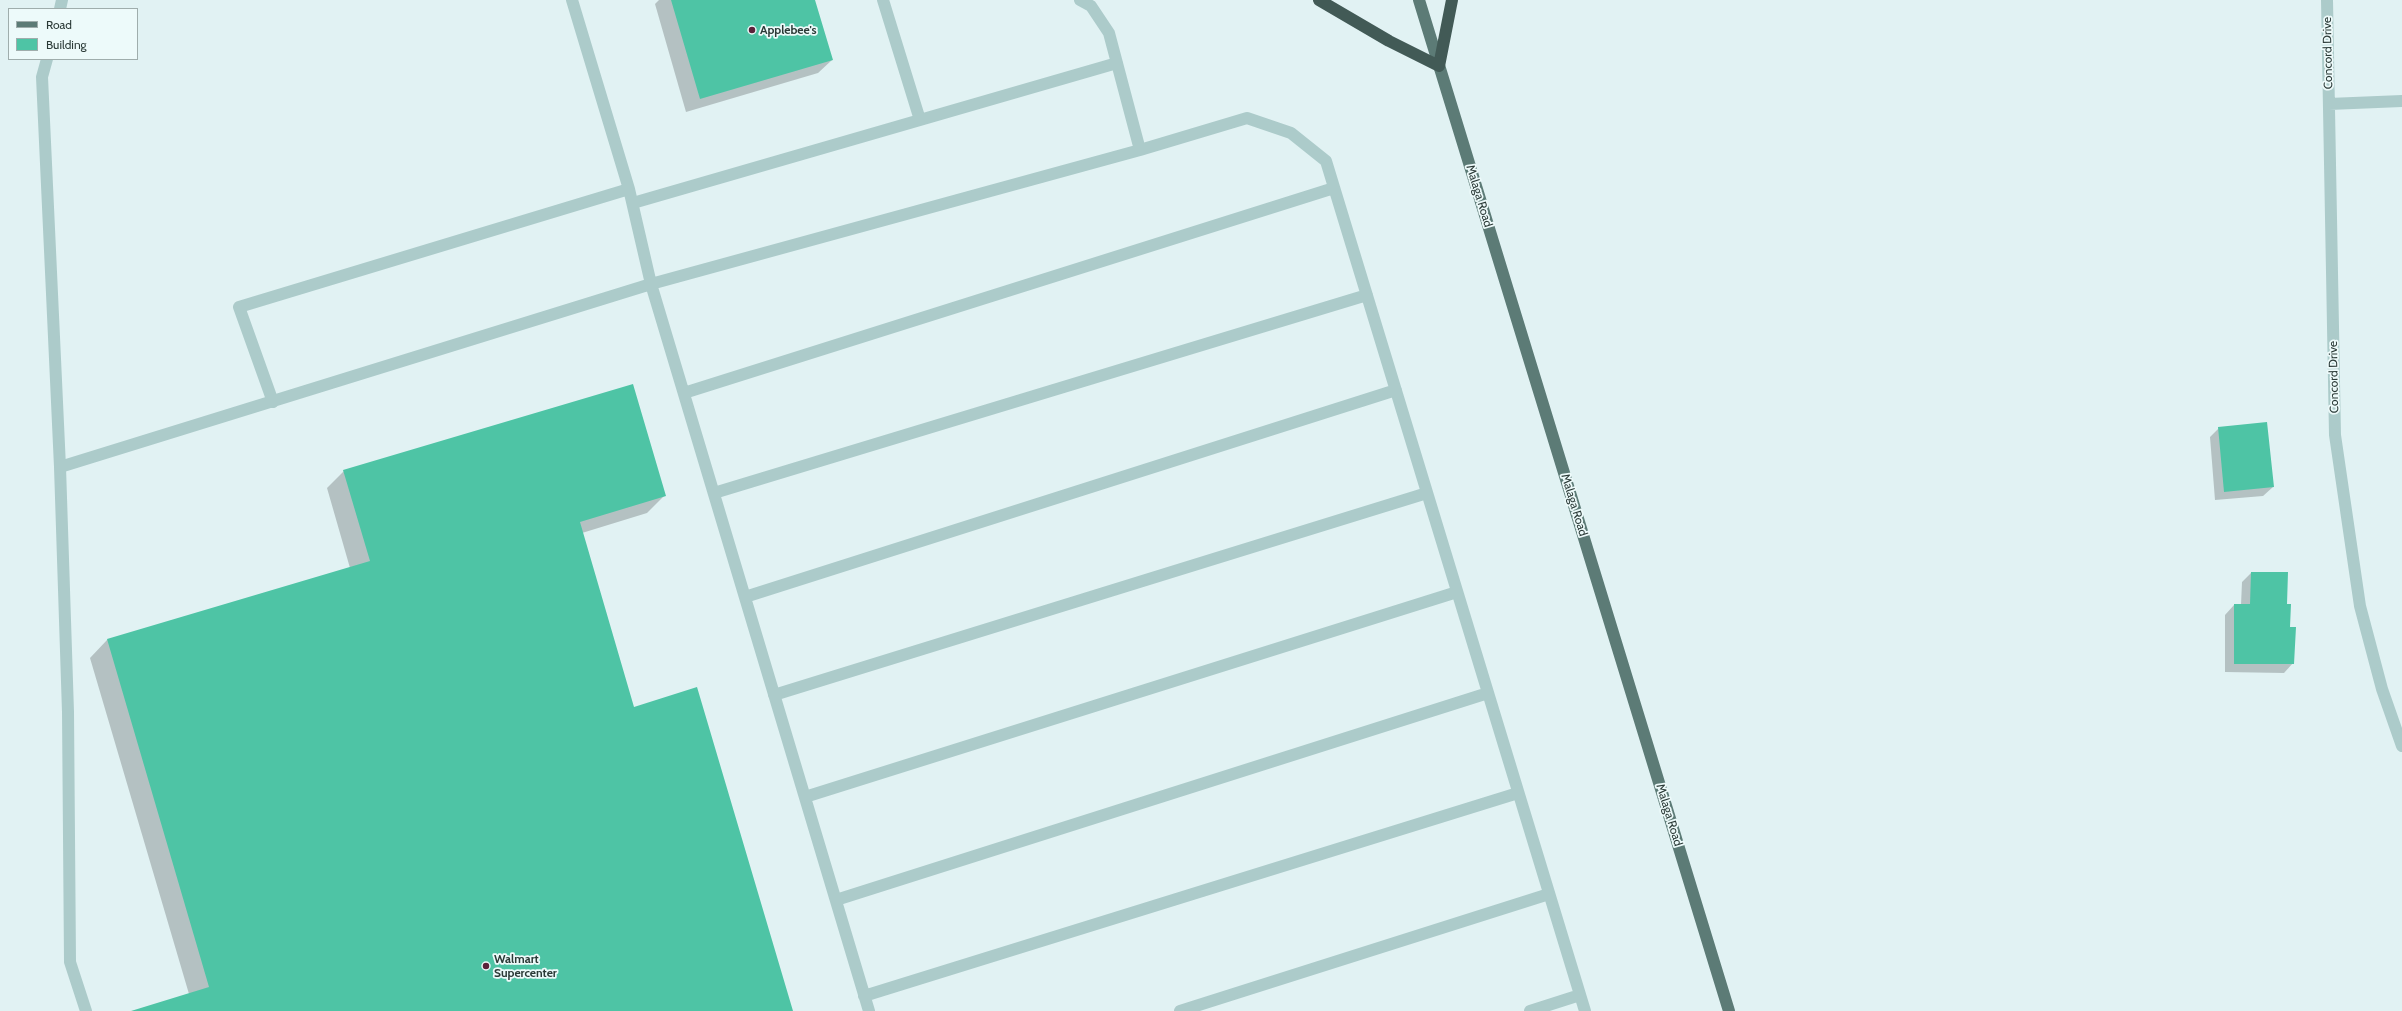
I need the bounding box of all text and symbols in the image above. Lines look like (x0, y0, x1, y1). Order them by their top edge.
legend (8, 8, 138, 60)
text: Road (46, 17, 72, 32)
street label: Concord Drive (2320, 17, 2336, 89)
place label: Applebee's (760, 23, 817, 37)
marker: Applebee's (747, 25, 757, 35)
text: Building (46, 37, 87, 52)
street label: Malaga Road (1463, 163, 1495, 229)
street label: Concord Drive (2326, 341, 2342, 413)
street label: Malaga Road (1558, 472, 1590, 538)
street label: Malaga Road (1653, 782, 1685, 848)
place label: Walmart Supercenter (494, 952, 557, 980)
marker: Walmart Supercenter (481, 961, 491, 971)

